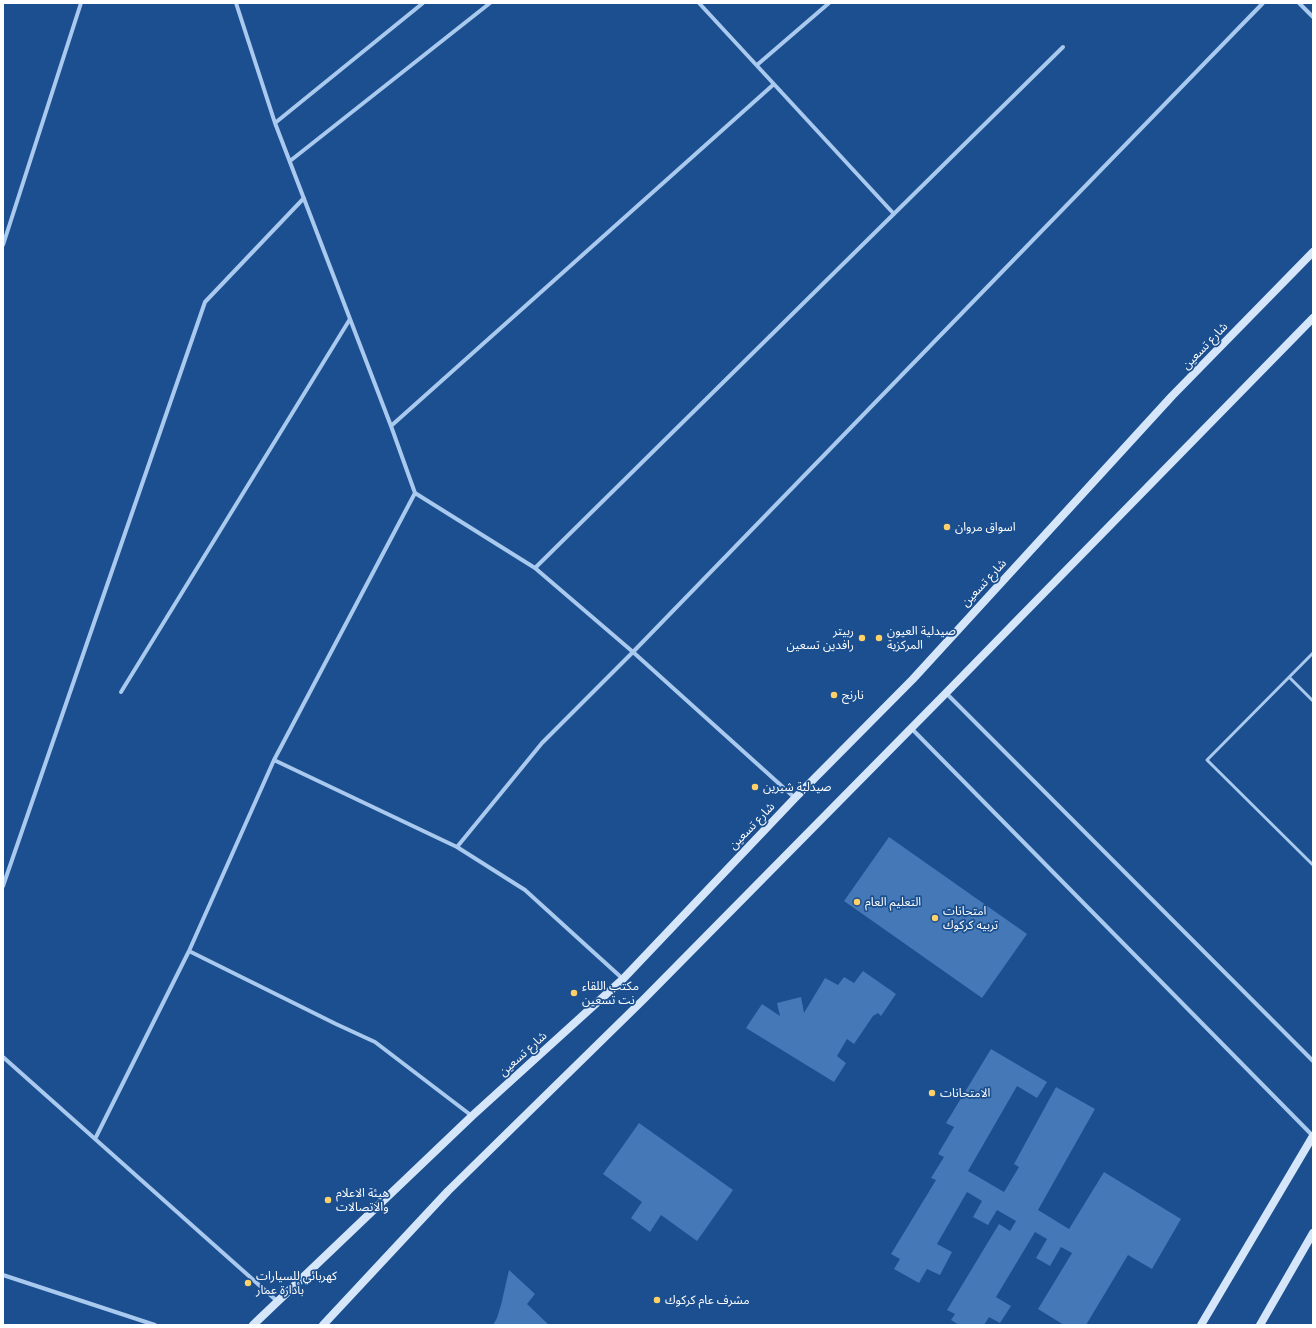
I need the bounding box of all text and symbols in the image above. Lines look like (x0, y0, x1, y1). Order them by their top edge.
street label: شارع تسعين (1179, 320, 1231, 372)
place label: اسواق مروان (955, 520, 1016, 534)
marker: اسواق مروان (942, 522, 952, 532)
street label: شارع تسعين (958, 556, 1010, 610)
place label: ربيتر رافدين تسعين (787, 624, 854, 652)
place label: صيدلية العيون المركزية (887, 624, 956, 652)
marker: ربيتر رافدين تسعين (857, 633, 867, 643)
marker: صيدلية العيون المركزية (874, 633, 884, 643)
place label: نارنج (842, 688, 864, 702)
marker: نارنج (829, 690, 839, 700)
place label: صيدلبة شيرين (763, 780, 831, 794)
marker: صيدلبة شيرين (750, 782, 760, 792)
street label: شارع تسعين (726, 800, 778, 852)
place label: التعليم العام (865, 895, 921, 909)
marker: التعليم العام (852, 897, 862, 907)
place label: امتحانات تربيه كركوك (943, 904, 998, 932)
marker: امتحانات تربيه كركوك (930, 913, 940, 923)
place label: مكتب اللقاء نت تسعين (582, 979, 639, 1007)
marker: مكتب اللقاء نت تسعين (569, 988, 579, 998)
street label: شارع تسعين (496, 1029, 550, 1079)
place label: الامتحانات (940, 1086, 990, 1100)
marker: الامتحانات (927, 1088, 937, 1098)
place label: هيئة الاعلام والاتصالات (336, 1186, 389, 1214)
marker: هيئة الاعلام والاتصالات (323, 1195, 333, 1205)
place label: كهربائي للسيارات بأدارة عمار (256, 1269, 337, 1297)
marker: كهربائي للسيارات بأدارة عمار (243, 1278, 253, 1288)
place label: مشرف عام كركوك (665, 1293, 750, 1307)
marker: مشرف عام كركوك (652, 1295, 662, 1305)

